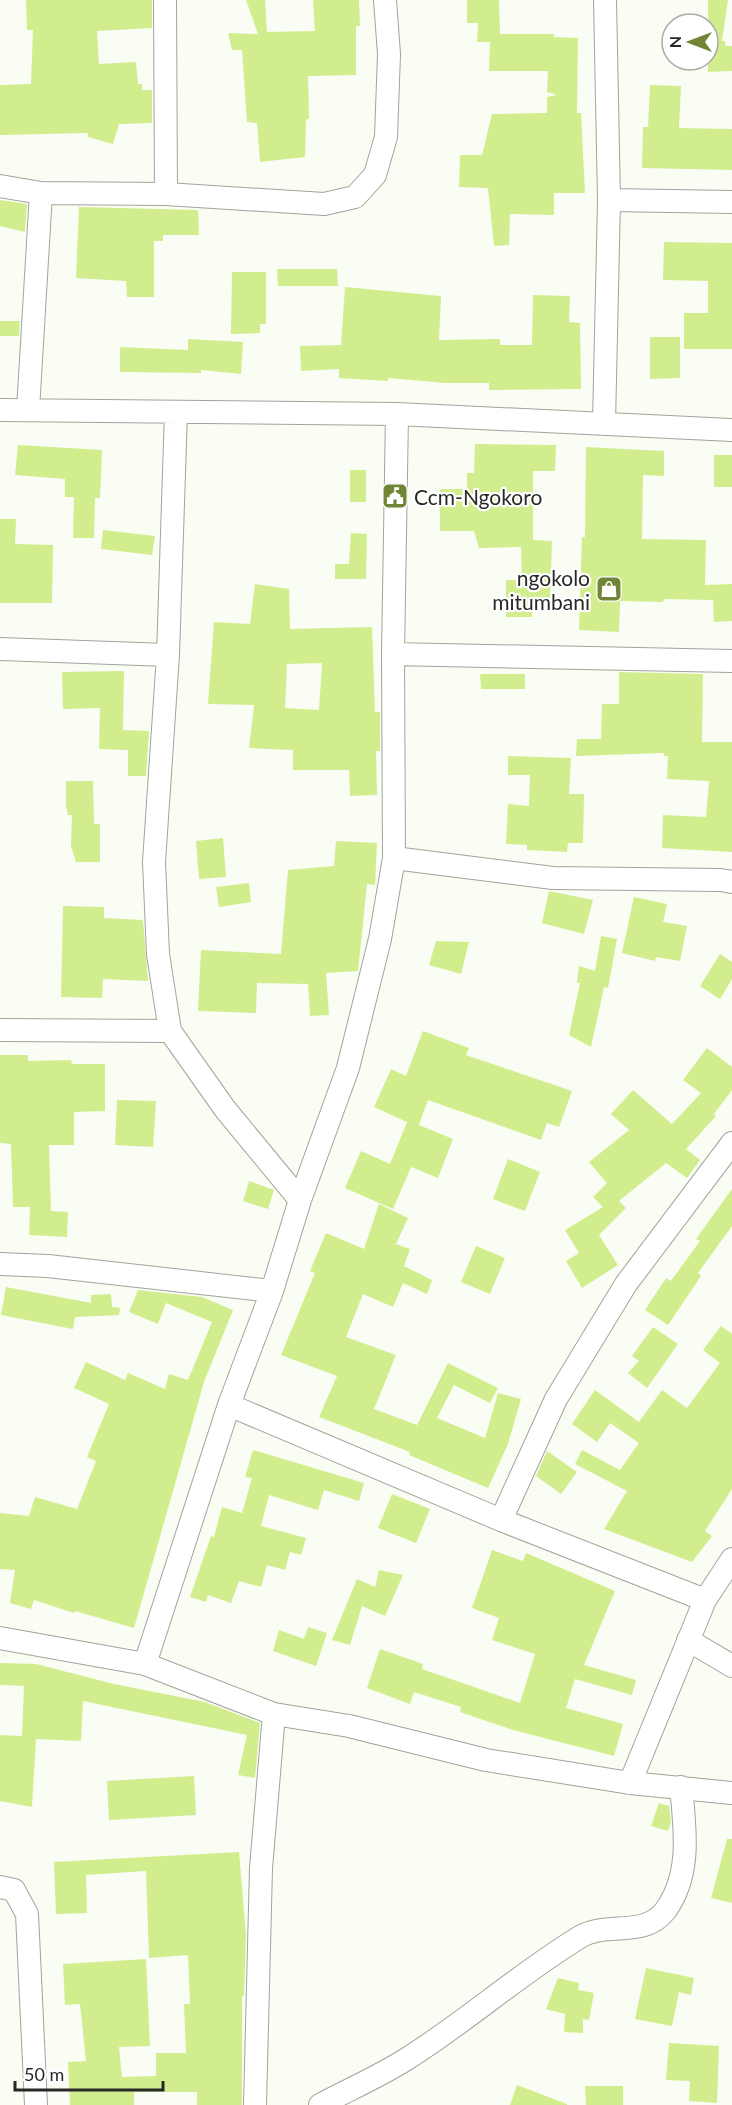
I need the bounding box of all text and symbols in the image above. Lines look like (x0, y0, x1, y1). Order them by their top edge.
north arrow (660, 12, 720, 72)
text: N (665, 36, 684, 48)
public building icon: Ccm-Ngokoro (380, 481, 410, 511)
place label: Ccm-Ngokoro (414, 484, 542, 509)
place label: ngokolo mitumbani (492, 565, 590, 614)
shop icon: ngokolo mitumbani (594, 574, 624, 604)
scale bar (15, 2054, 164, 2092)
text: 50 m (24, 2063, 64, 2085)

